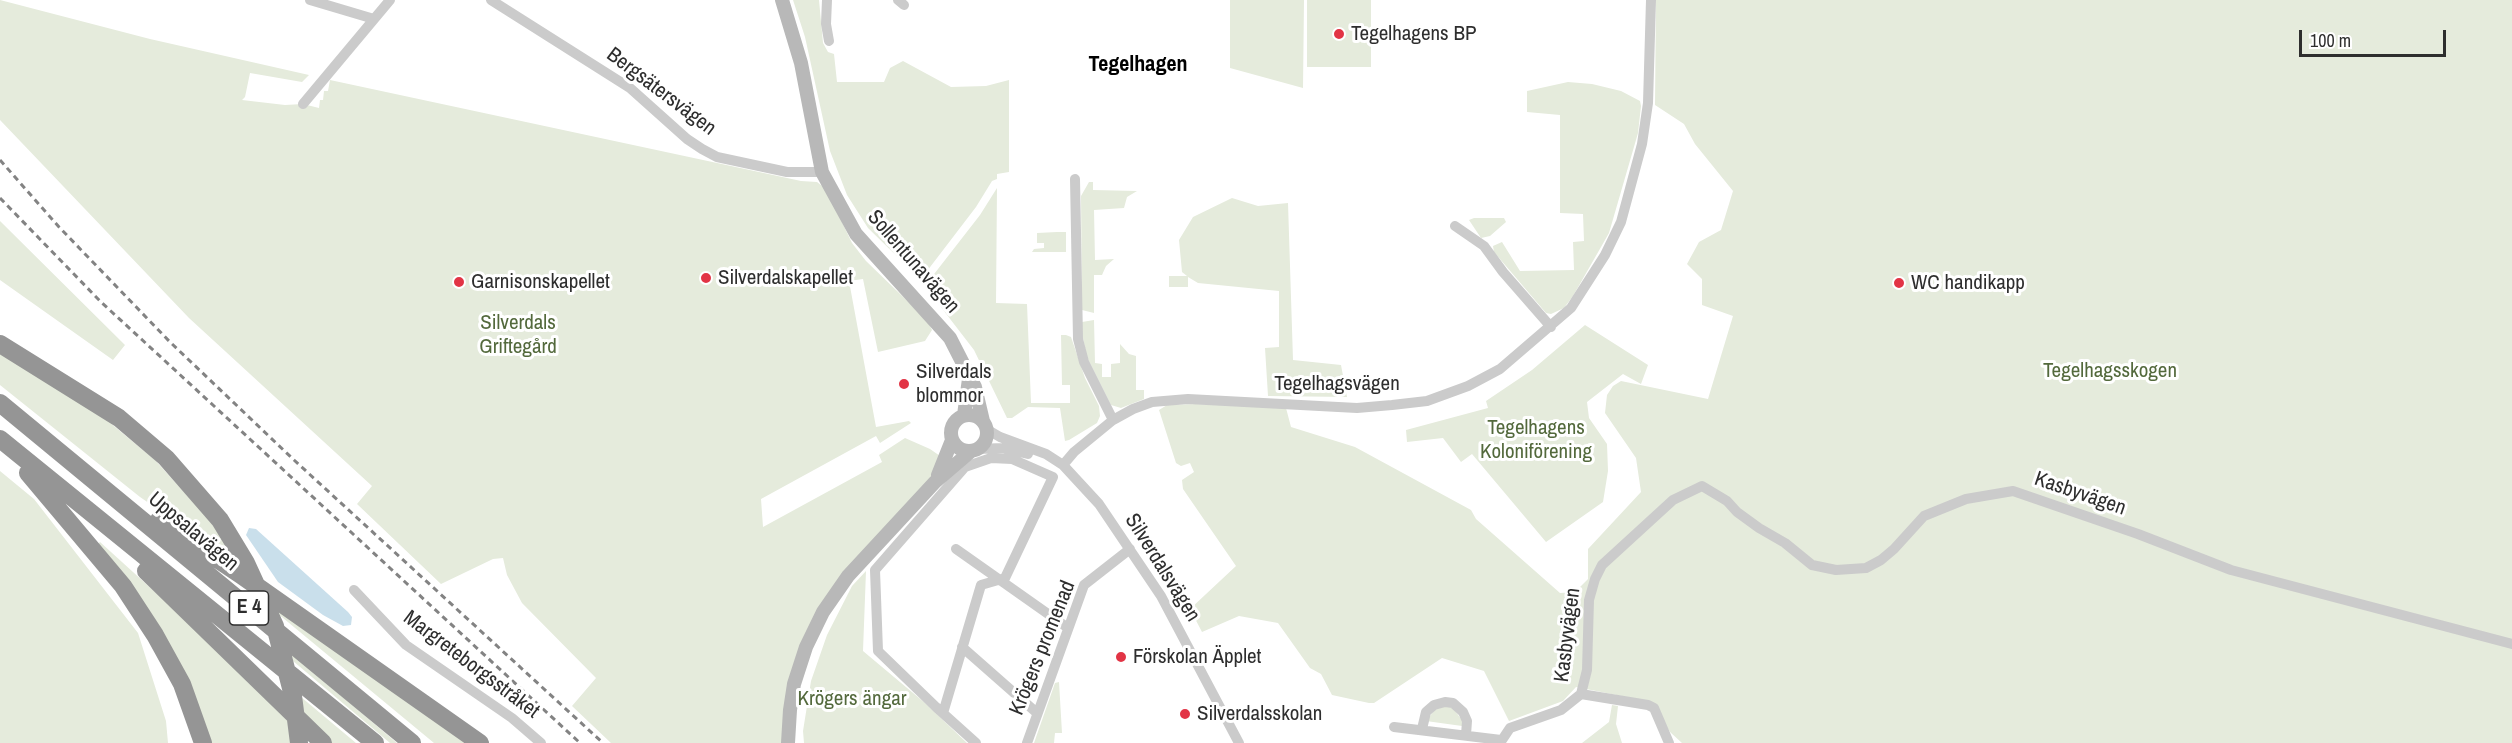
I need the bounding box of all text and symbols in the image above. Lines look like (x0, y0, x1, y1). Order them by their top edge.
scale bar (2302, 18, 2449, 56)
place label: Tegelhagens BP (1351, 21, 1476, 47)
marker: Tegelhagens BP (1332, 27, 1346, 41)
text: 100 m (2310, 28, 2351, 53)
street label: Bergsätersvägen (601, 43, 721, 141)
district label: Tegelhagen (1089, 52, 1187, 78)
street label: Sollentunavägen (861, 205, 965, 319)
place label: Silverdalskapellet (718, 265, 853, 291)
place label: Garnisonskapellet (471, 269, 610, 295)
place label: WC handikapp (1911, 270, 2025, 296)
marker: Silverdalskapellet (699, 271, 713, 285)
marker: Garnisonskapellet (452, 275, 466, 289)
marker: WC handikapp (1892, 276, 1906, 290)
park label: Silverdals Griftegård (479, 310, 557, 360)
park label: Tegelhagsskogen (2043, 358, 2177, 384)
place label: Silverdals blommor (916, 359, 992, 409)
street label: Tegelhagsvägen (1274, 371, 1400, 397)
marker: Silverdals blommor (897, 377, 911, 391)
park label: Tegelhagens Koloniförening (1480, 415, 1592, 465)
street label: Kasbyvägen (2031, 467, 2129, 521)
street label: Uppsalavägen (143, 487, 243, 577)
street label: Silverdalsvägen (1119, 509, 1205, 627)
street label: Krögers promenad (1005, 577, 1081, 719)
street label: Kasbyvägen (1550, 586, 1586, 684)
road number: E 4 (230, 591, 268, 625)
street label: Margreteborgsstråket (398, 606, 544, 724)
place label: Förskolan Äpplet (1133, 644, 1261, 670)
marker: Förskolan Äpplet (1114, 650, 1128, 664)
park label: Krögers ängar (797, 686, 907, 712)
place label: Silverdalsskolan (1197, 701, 1322, 727)
marker: Silverdalsskolan (1178, 707, 1192, 721)

